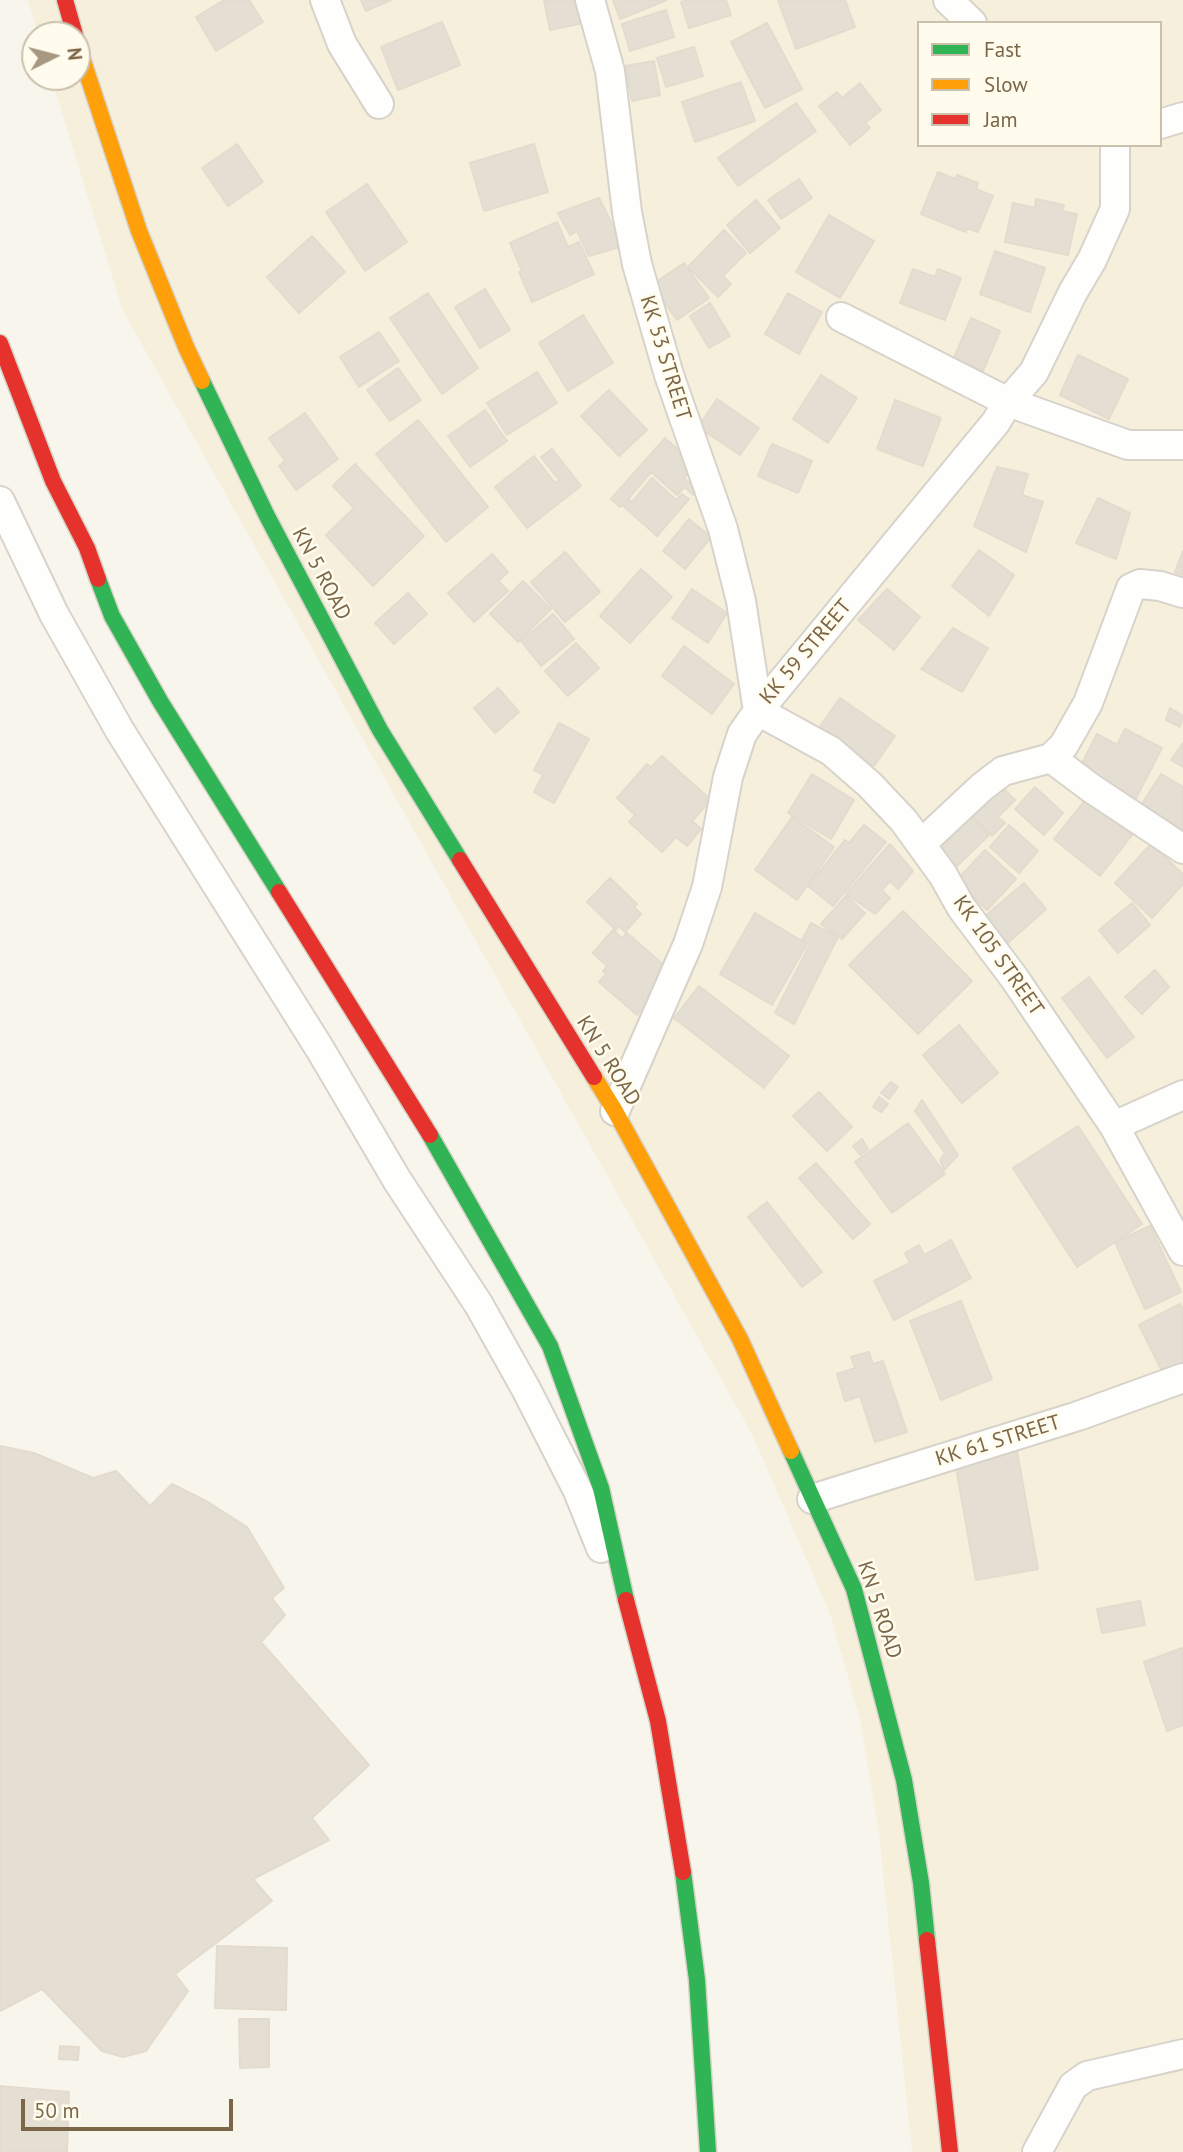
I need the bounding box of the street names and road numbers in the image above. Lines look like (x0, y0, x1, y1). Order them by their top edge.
street label: KK 53 STREET (634, 293, 696, 423)
street label: KN 5 ROAD (286, 523, 356, 625)
street label: KK 59 STREET (755, 594, 857, 710)
street label: KK 105 STREET (947, 891, 1049, 1021)
street label: KN 5 ROAD (571, 1011, 645, 1111)
street label: KK 61 STREET (933, 1410, 1063, 1472)
street label: KN 5 ROAD (851, 1558, 907, 1662)

